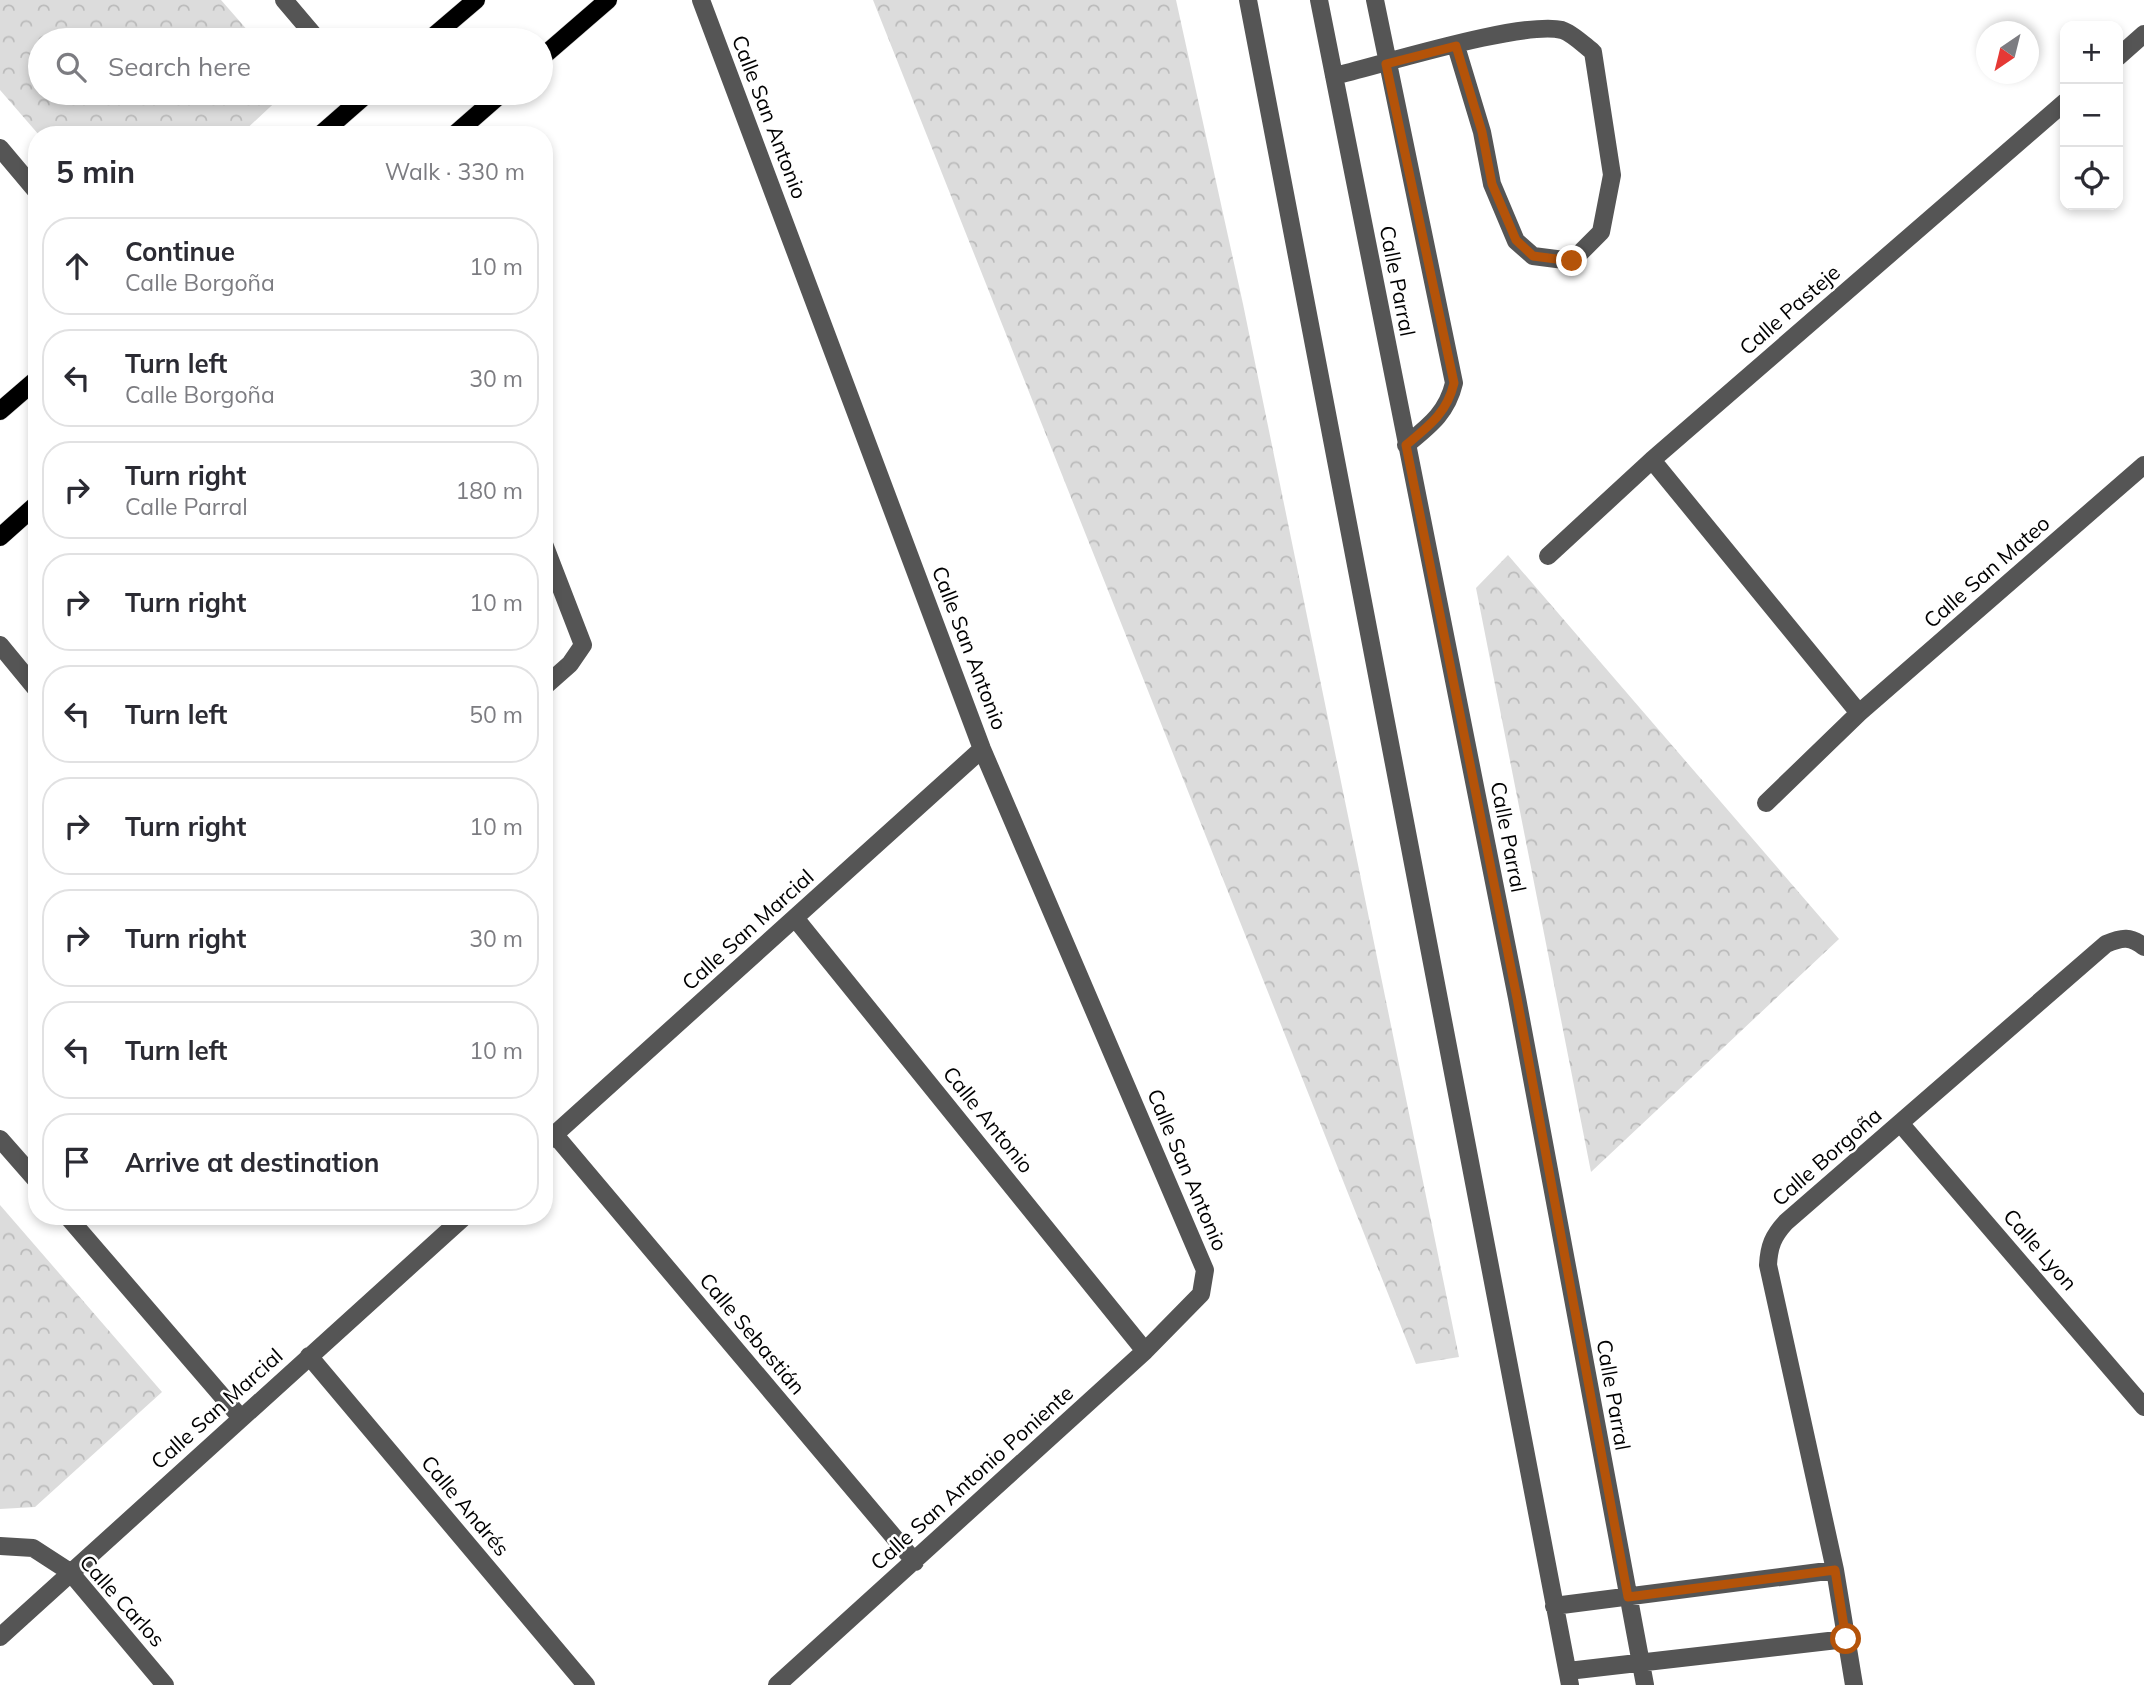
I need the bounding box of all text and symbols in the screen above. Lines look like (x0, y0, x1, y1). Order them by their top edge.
north arrow (1976, 21, 2039, 84)
map controls (2060, 21, 2123, 210)
button: + (2060, 21, 2123, 84)
search box (28, 28, 553, 105)
street label: Calle San Antonio (727, 31, 813, 202)
icon: search (52, 48, 90, 86)
text: Search here (108, 50, 251, 83)
button: − (2060, 84, 2123, 147)
button: locate (2060, 147, 2123, 210)
text: 5 min (56, 153, 135, 191)
text: Walk · 330 m (385, 157, 525, 186)
street label: Calle Parral (1375, 223, 1421, 338)
text: Continue (125, 235, 235, 268)
route end (1556, 245, 1587, 276)
icon: ahead (58, 247, 96, 285)
text: 10 m (469, 252, 523, 281)
street label: Calle Pasteje (1734, 259, 1845, 360)
text: Calle Borgoña (125, 268, 275, 297)
text: Turn left (125, 347, 227, 380)
icon: left (58, 359, 96, 397)
text: 30 m (469, 364, 523, 393)
text: Calle Borgoña (125, 380, 275, 409)
text: Turn right (125, 459, 246, 492)
icon: right (58, 471, 96, 509)
text: 180 m (455, 476, 523, 505)
text: Calle Parral (125, 492, 248, 521)
street label: Calle San Mateo (1918, 510, 2055, 633)
street label: Calle San Antonio (927, 562, 1013, 733)
icon: right (58, 583, 96, 621)
text: Turn right (125, 586, 246, 619)
text: 10 m (469, 588, 523, 617)
icon: left (58, 695, 96, 733)
text: Turn left (125, 698, 227, 731)
text: 50 m (469, 700, 523, 729)
street label: Calle Parral (1486, 779, 1532, 894)
icon: right (58, 807, 96, 845)
text: Turn right (125, 810, 246, 843)
text: 10 m (469, 812, 523, 841)
street label: Calle San Marcial (676, 863, 818, 995)
icon: right (58, 919, 96, 957)
text: Turn right (125, 922, 246, 955)
text: 30 m (469, 924, 523, 953)
icon: left (58, 1031, 96, 1069)
text: Turn left (125, 1034, 227, 1067)
text: 10 m (469, 1036, 523, 1065)
street label: Calle Antonio (938, 1061, 1040, 1178)
street label: Calle San Antonio (1142, 1085, 1234, 1254)
street label: Calle Borgoña (1766, 1102, 1887, 1211)
icon: arrive (58, 1143, 96, 1181)
text: Arrive at destination (125, 1146, 380, 1179)
street label: Calle Lyon (1998, 1203, 2083, 1295)
street label: Calle Sebastián (694, 1267, 811, 1399)
street label: Calle Parral (1591, 1337, 1637, 1452)
street label: Calle San Marcial (145, 1342, 287, 1474)
street label: Calle San Antonio Poniente (865, 1379, 1078, 1575)
street label: Calle Andrés (416, 1450, 515, 1561)
street label: Calle Carlos (75, 1549, 171, 1652)
route start (1830, 1623, 1861, 1654)

